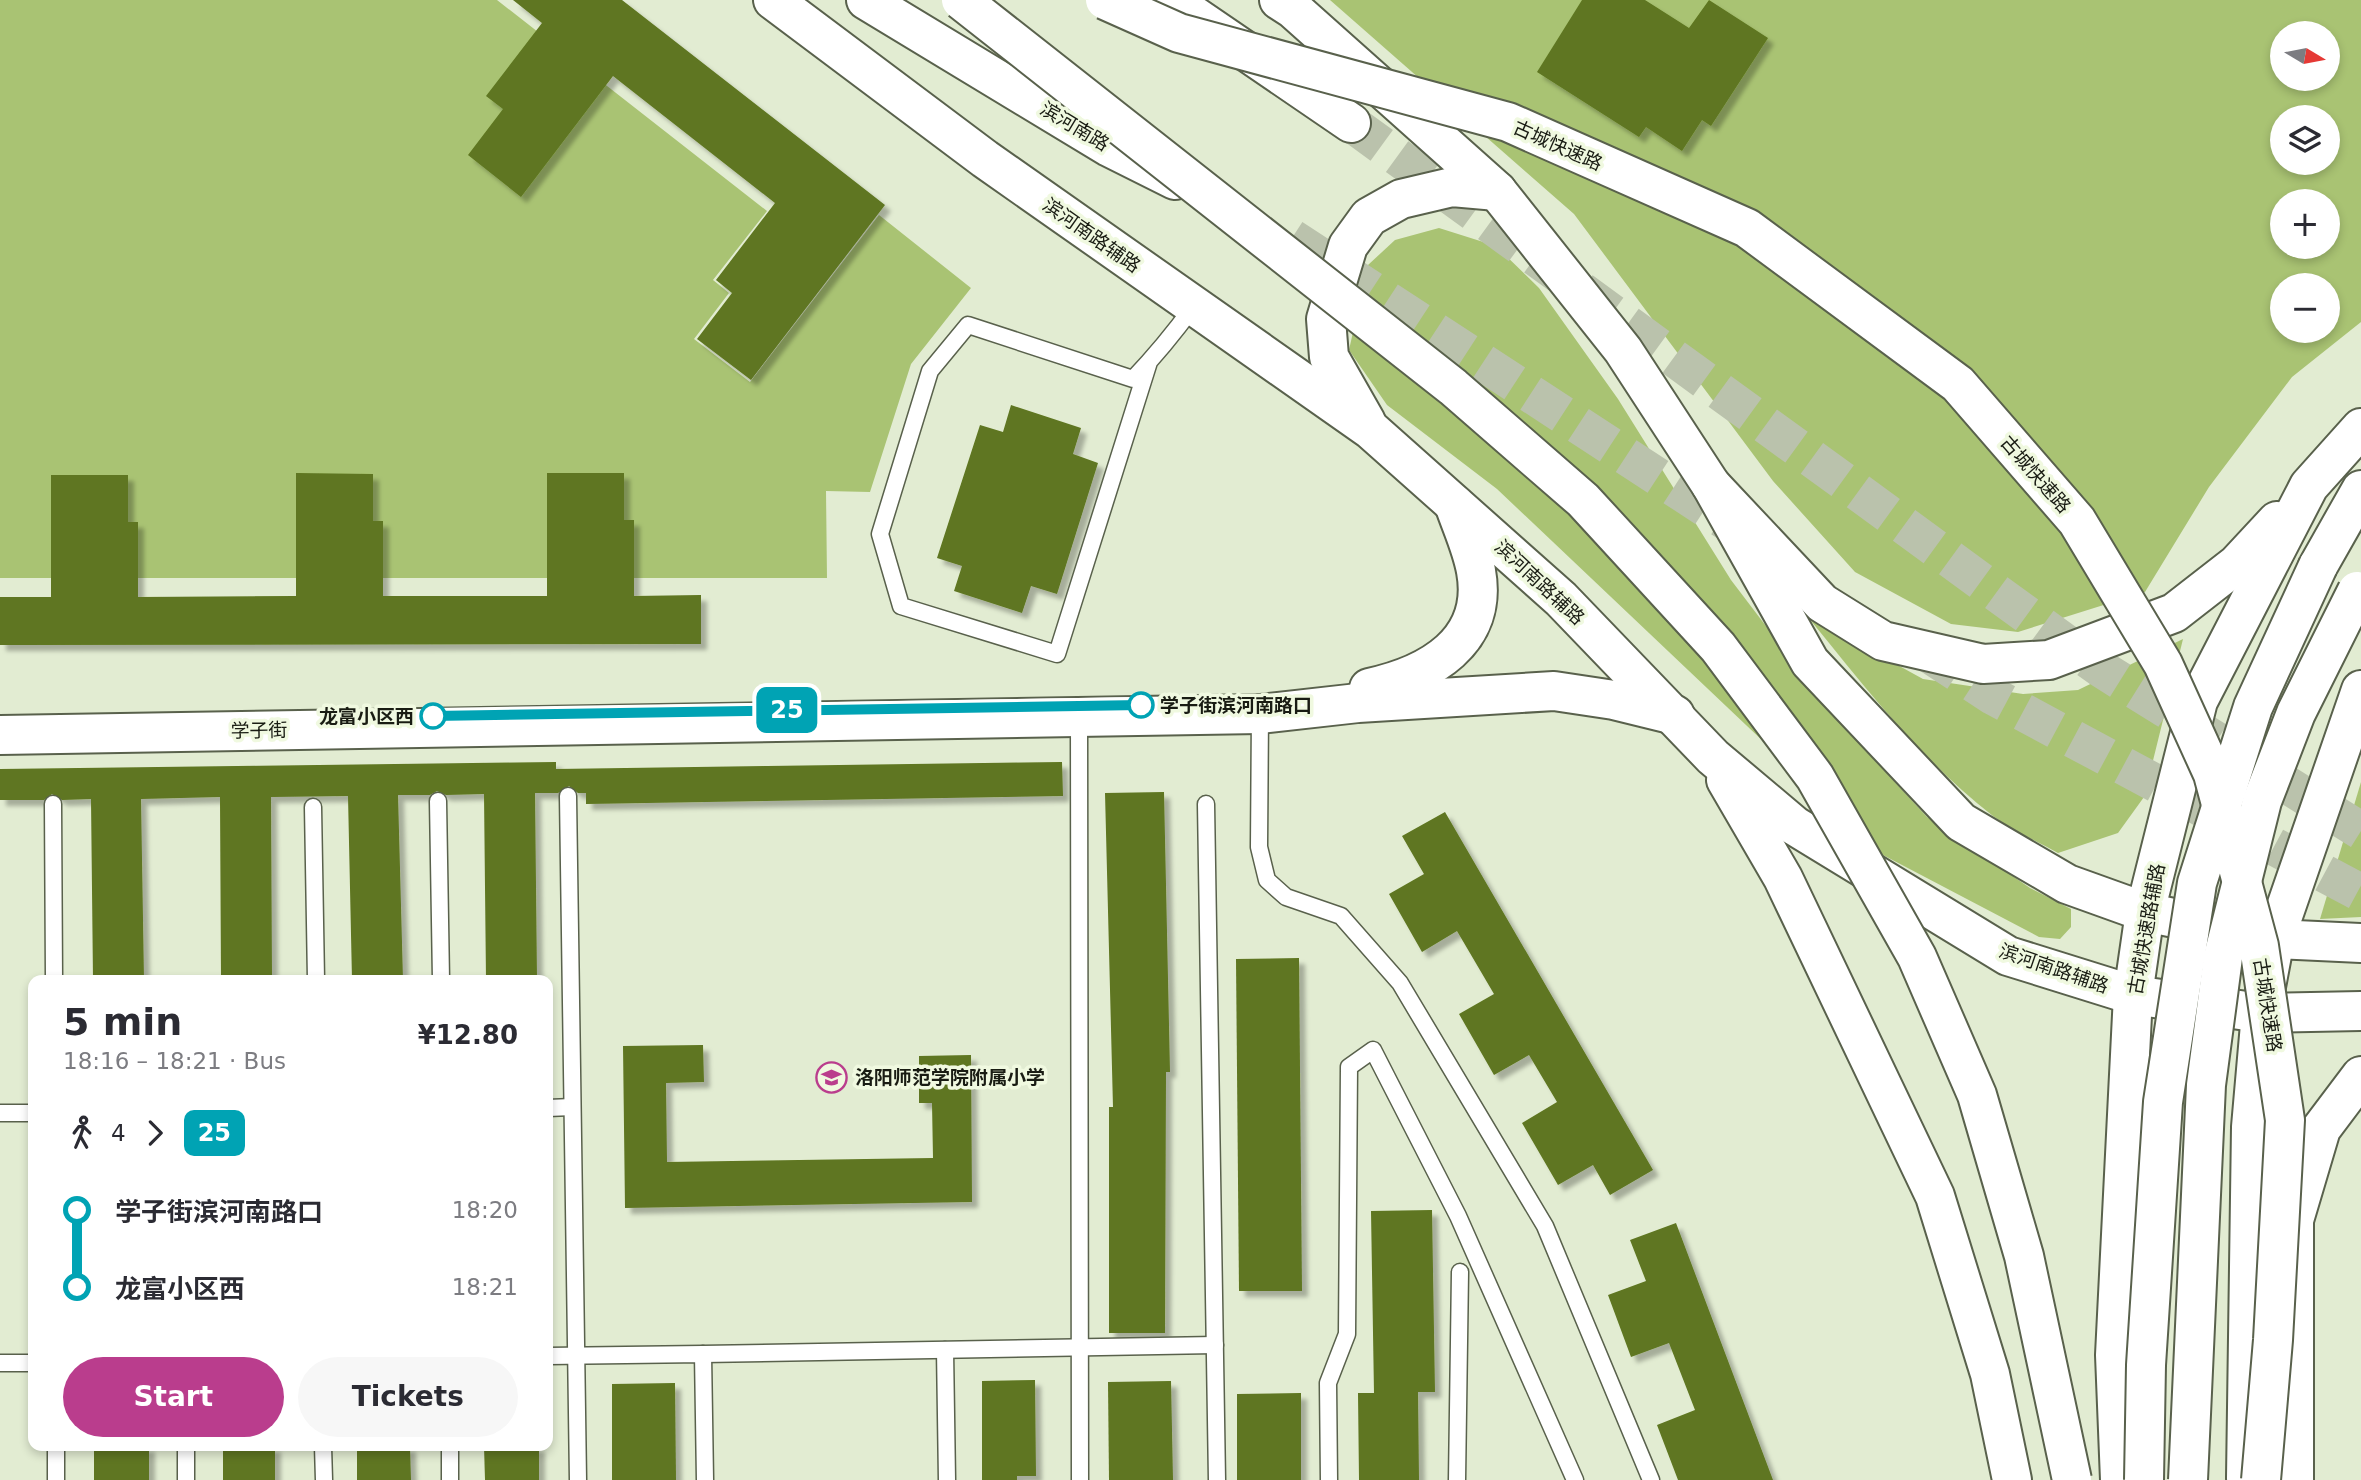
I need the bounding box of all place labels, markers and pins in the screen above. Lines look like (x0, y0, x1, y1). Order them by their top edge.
marker: 学子街滨河南路口 (1128, 692, 1154, 718)
place label: 学子街滨河南路口 (1160, 694, 1312, 716)
marker: 龙富小区西 (420, 703, 446, 729)
place label: 龙富小区西 (319, 705, 414, 727)
school or university icon: 洛阳师范学院附属小学 (815, 1060, 849, 1094)
place label: 洛阳师范学院附属小学 (855, 1066, 1045, 1088)

